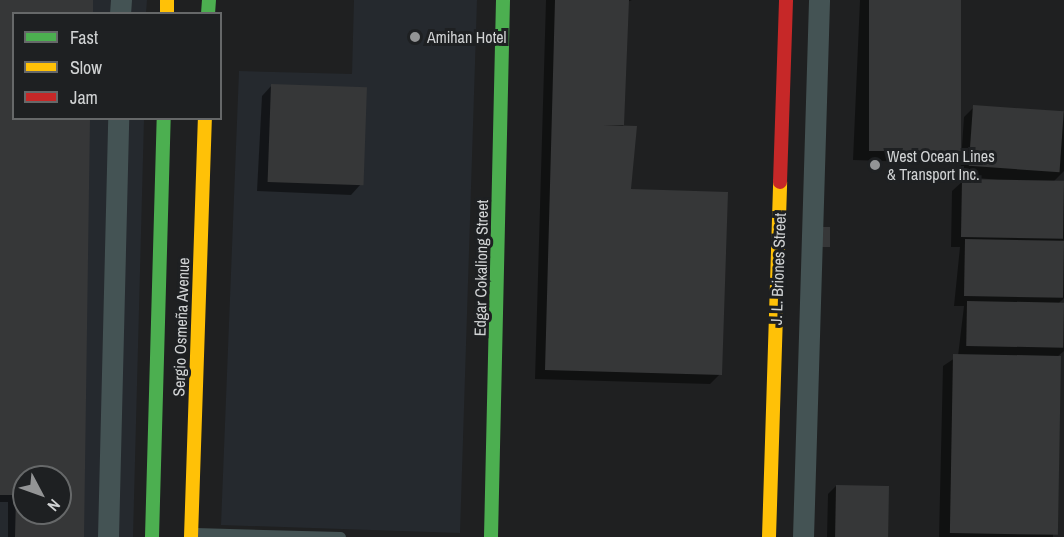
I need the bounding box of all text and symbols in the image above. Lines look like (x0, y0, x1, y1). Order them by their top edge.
legend (12, 12, 222, 120)
text: Fast (70, 25, 98, 50)
place label: Amihan Hotel (427, 27, 506, 47)
marker: Amihan Hotel (408, 30, 422, 44)
text: Slow (70, 55, 102, 80)
text: Jam (70, 85, 98, 110)
place label: West Ocean Lines & Transport Inc. (887, 146, 995, 184)
marker: West Ocean Lines & Transport Inc. (868, 158, 882, 172)
street label: Edgar Cokaliong Street (470, 200, 492, 336)
street label: J. L. Briones Street (766, 213, 790, 325)
street label: Sergio Osmeña Avenue (169, 257, 193, 397)
north arrow (12, 465, 72, 525)
text: N (43, 495, 65, 516)

